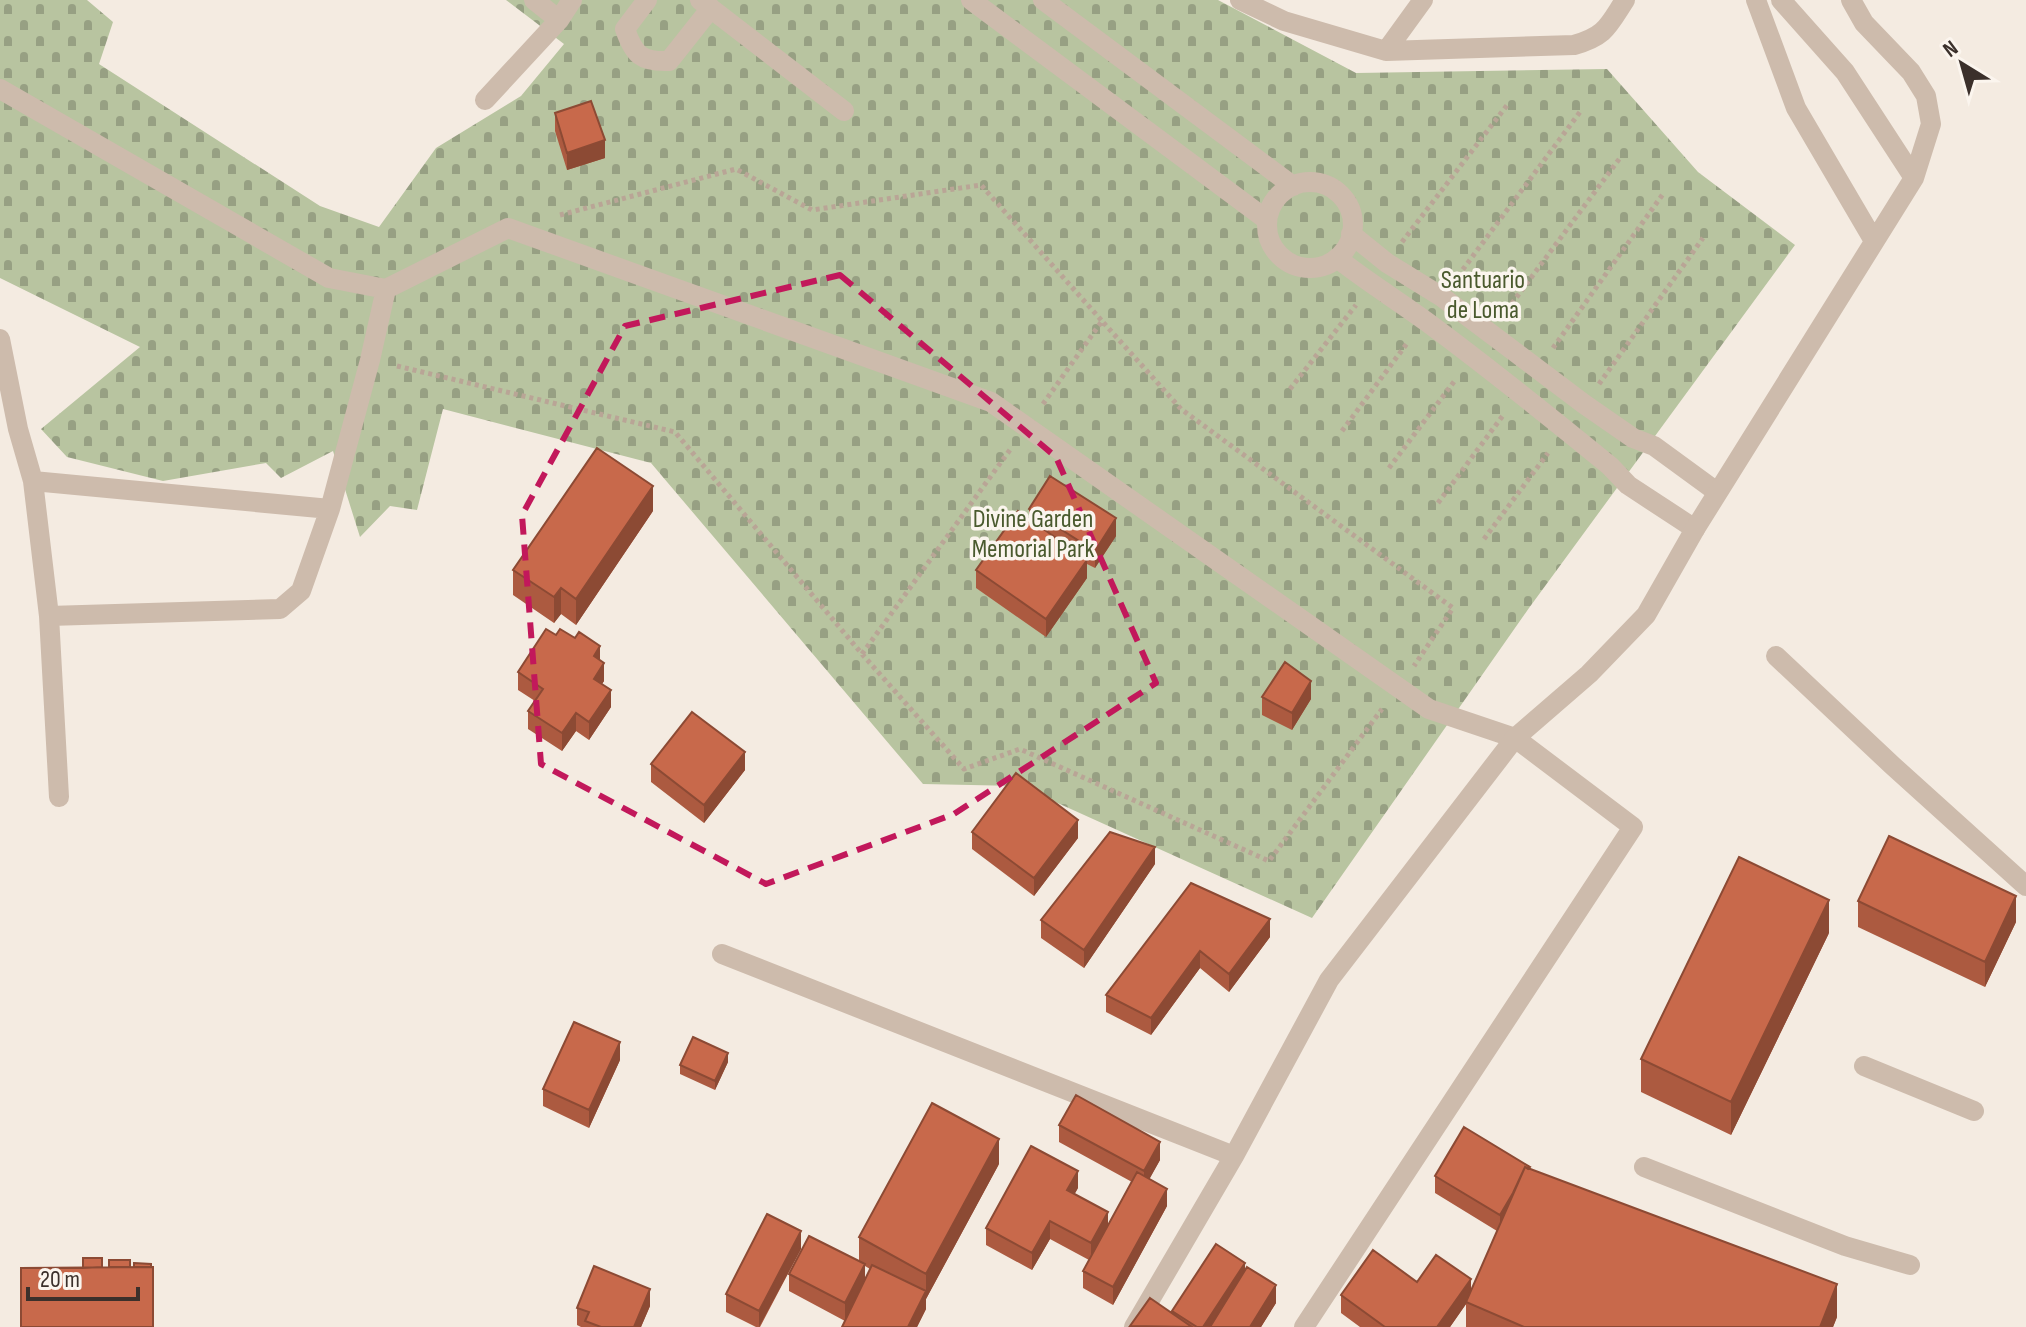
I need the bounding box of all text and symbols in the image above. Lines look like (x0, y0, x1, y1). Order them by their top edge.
north arrow (1922, 24, 2002, 104)
text: N (1938, 35, 1964, 64)
park label: Santuario de Loma (1441, 265, 1525, 326)
park label: Divine Garden Memorial Park (972, 504, 1094, 565)
scale bar (28, 1251, 138, 1301)
text: 20 m (40, 1265, 80, 1294)

